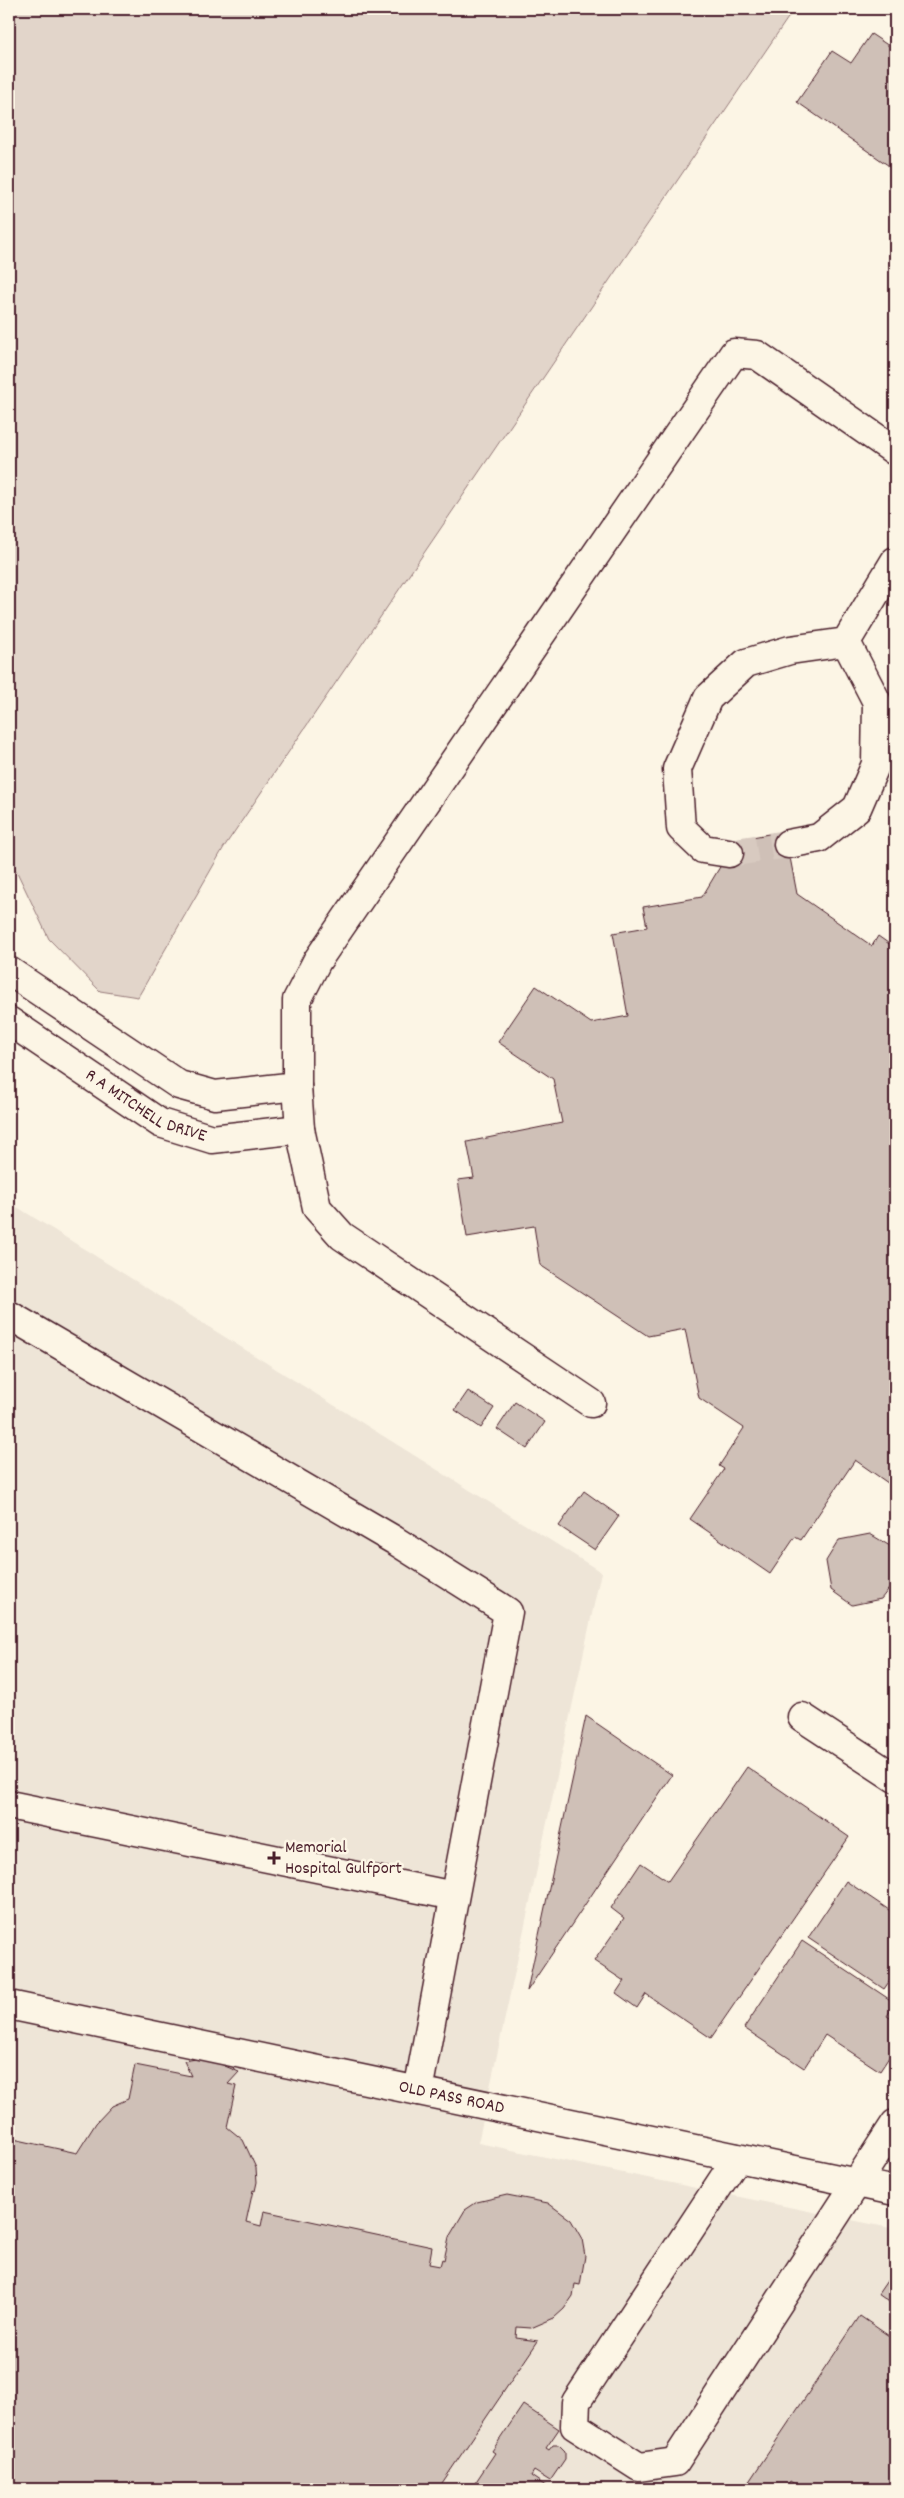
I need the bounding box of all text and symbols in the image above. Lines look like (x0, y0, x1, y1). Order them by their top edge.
street label: R A MITCHELL DRIVE (80, 1063, 209, 1149)
place label: Memorial Hospital Gulfport (285, 1836, 402, 1882)
marker: Memorial Hospital Gulfport (267, 1851, 281, 1865)
street label: OLD PASS ROAD (396, 2075, 506, 2121)

